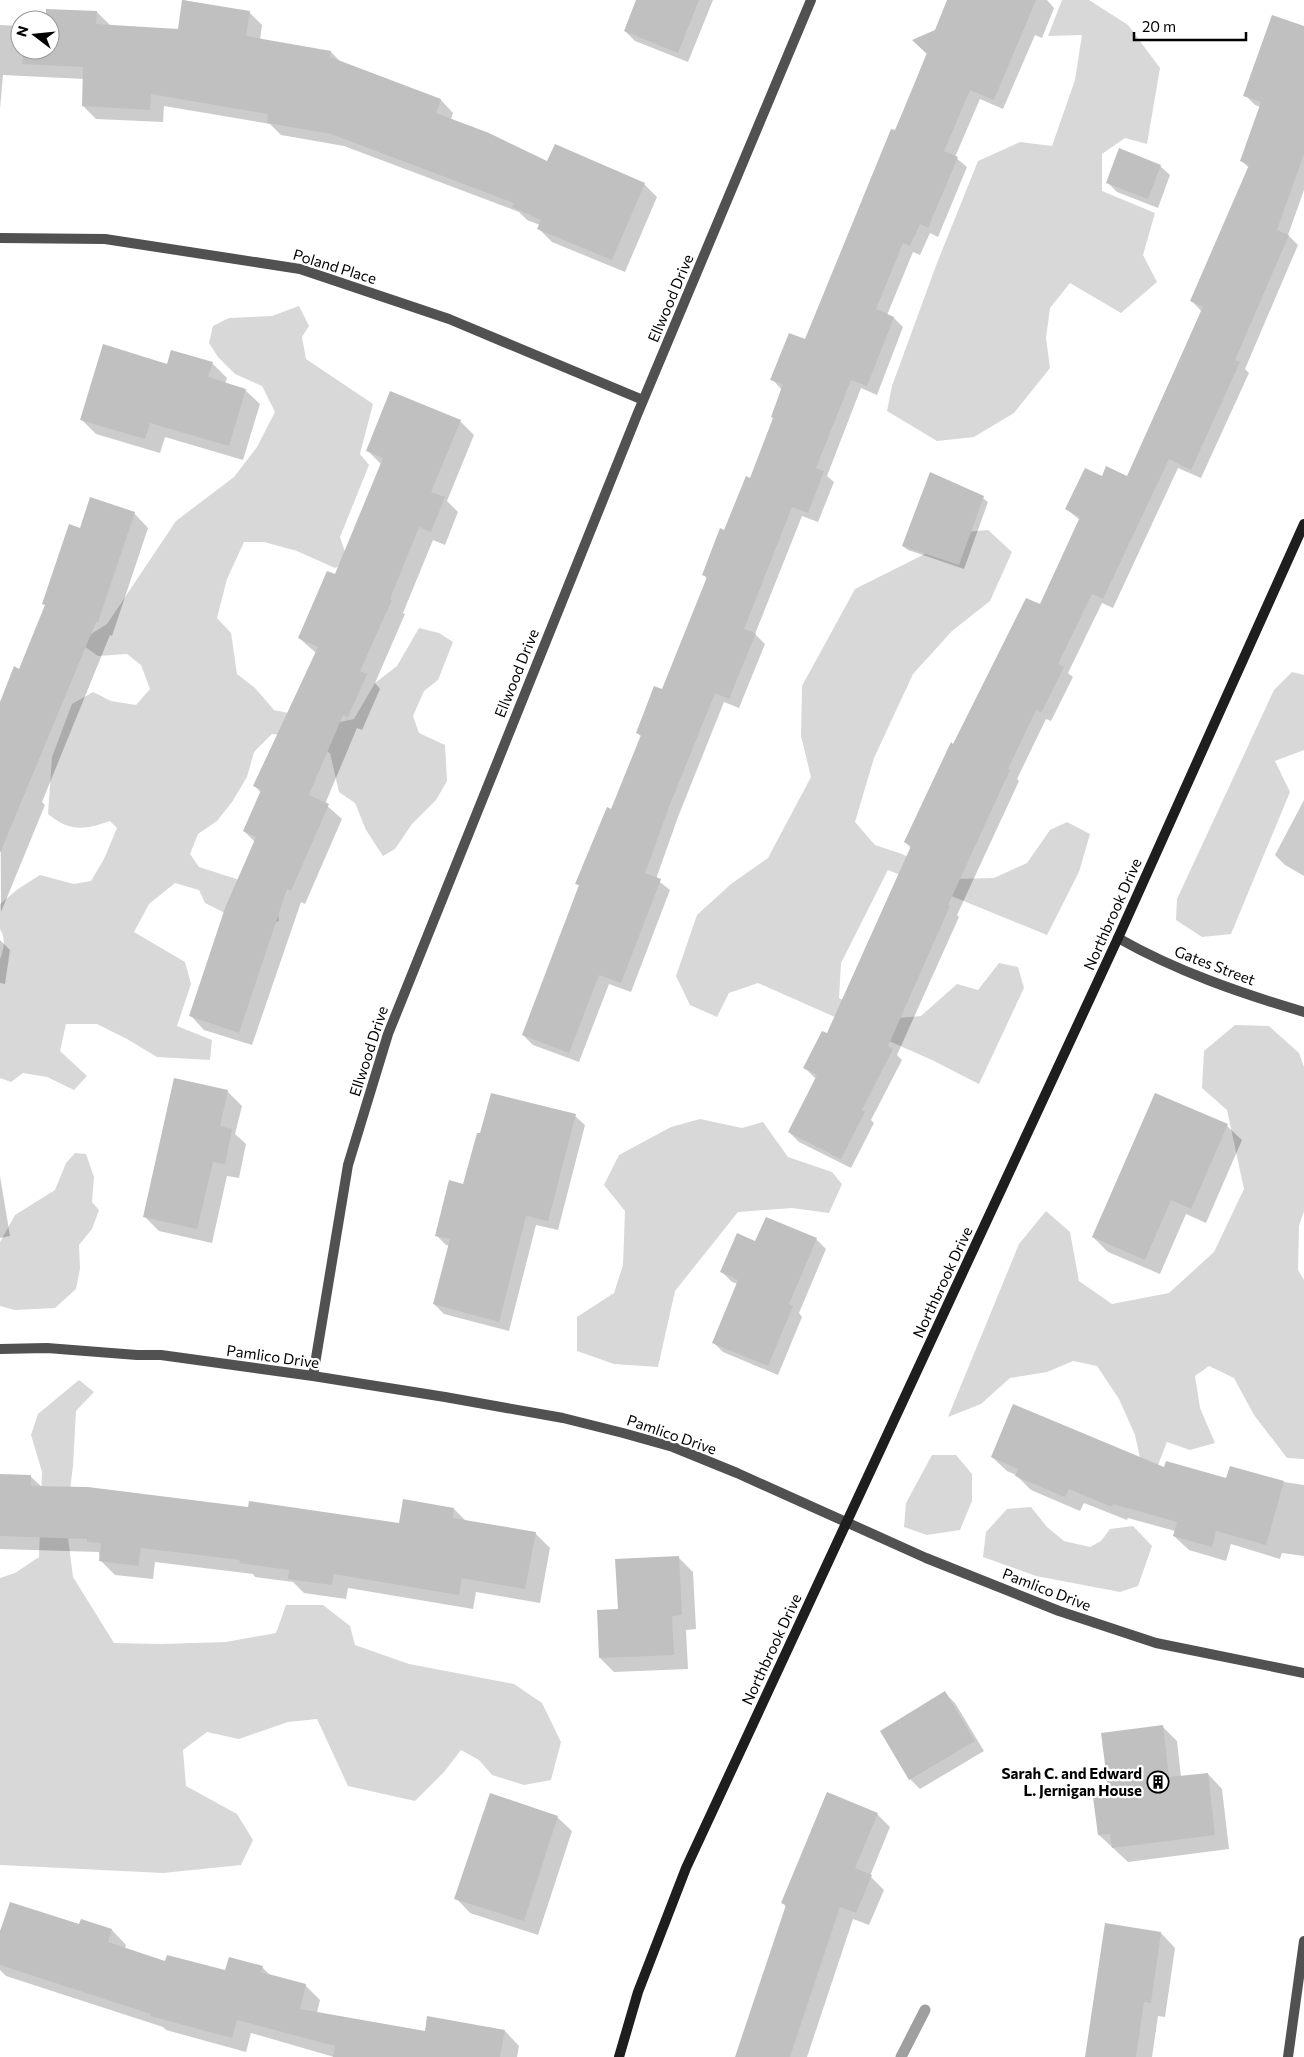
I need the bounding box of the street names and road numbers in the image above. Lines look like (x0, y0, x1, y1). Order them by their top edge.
street label: Poland Place (291, 245, 379, 287)
street label: Ellwood Drive (643, 251, 697, 345)
street label: Ellwood Drive (490, 626, 542, 720)
street label: Northbrook Drive (1079, 855, 1145, 973)
street label: Gates Street (1172, 941, 1258, 989)
street label: Ellwood Drive (345, 1003, 391, 1098)
street label: Northbrook Drive (908, 1223, 976, 1341)
street label: Pamlico Drive (225, 1341, 321, 1371)
street label: Pamlico Drive (625, 1410, 719, 1458)
street label: Pamlico Drive (1000, 1564, 1094, 1614)
street label: Northbrook Drive (737, 1590, 805, 1708)

